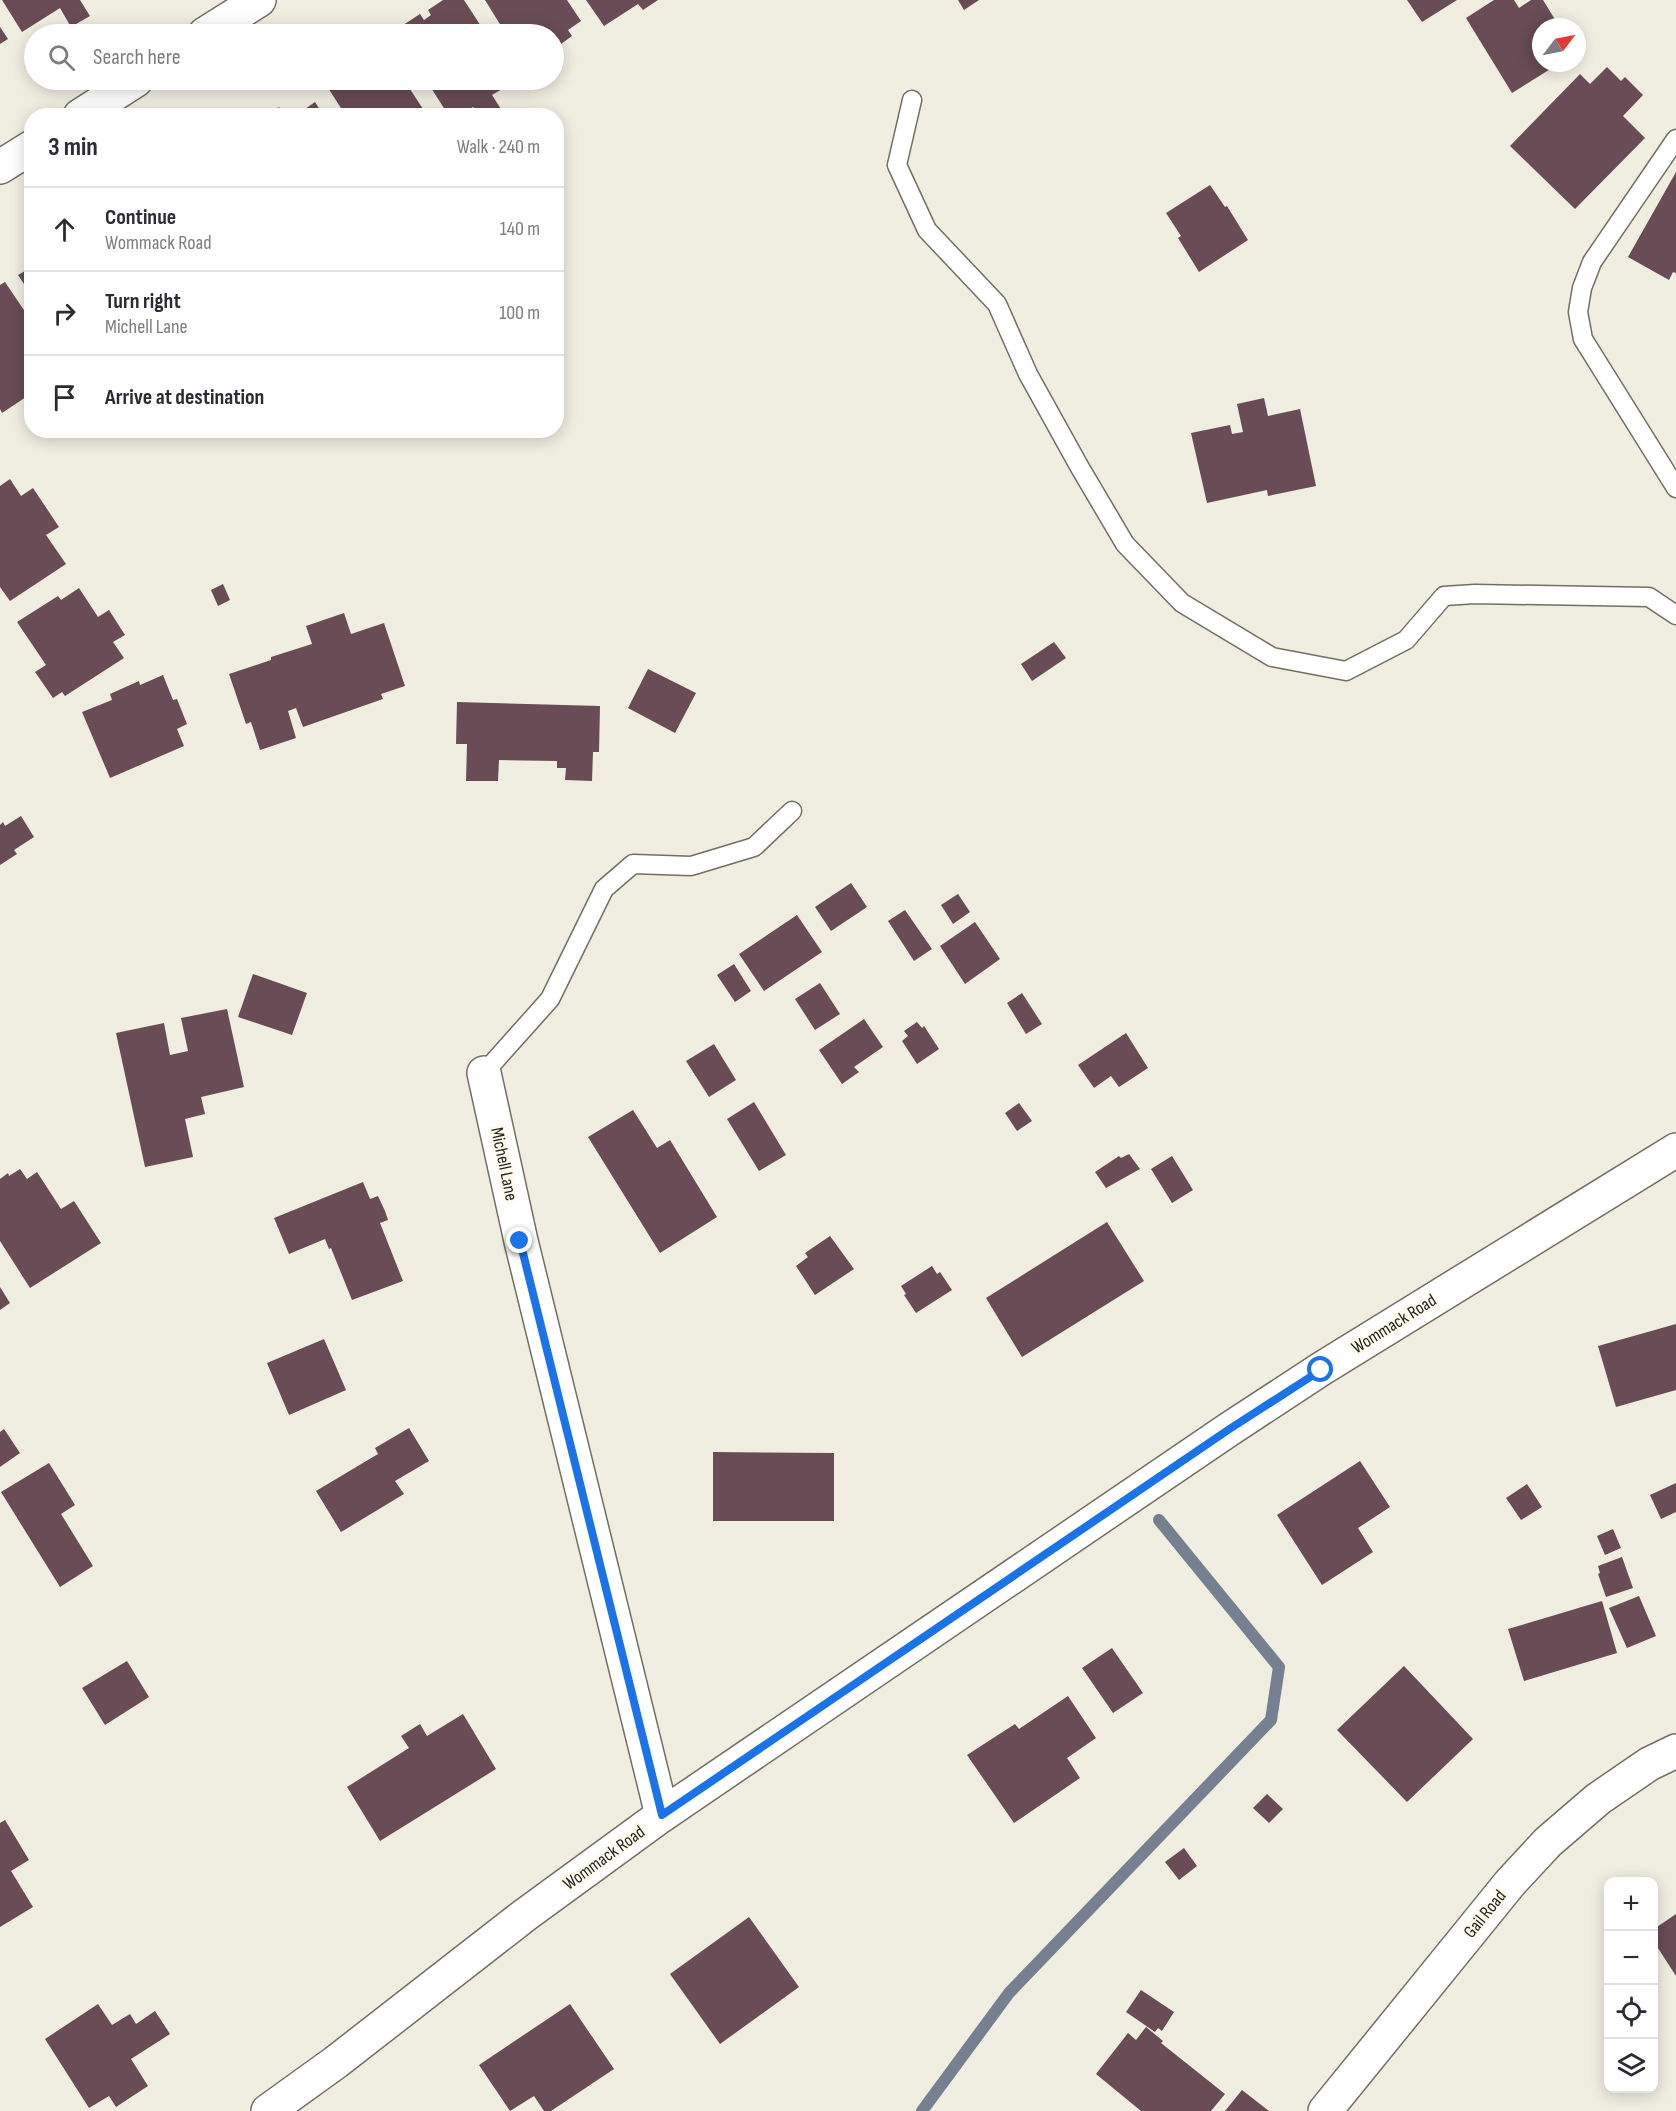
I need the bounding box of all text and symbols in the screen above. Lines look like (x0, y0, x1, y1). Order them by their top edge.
north arrow (1532, 18, 1586, 72)
search box (24, 24, 564, 90)
icon: search (45, 41, 78, 74)
text: Search here (93, 44, 180, 71)
text: 3 min (48, 132, 98, 163)
text: Walk · 240 m (457, 135, 540, 159)
text: Continue (105, 204, 176, 231)
icon: ahead (48, 213, 81, 246)
text: 140 m (500, 217, 540, 241)
text: Wommack Road (105, 231, 212, 255)
text: Turn right (105, 288, 181, 315)
icon: right (48, 297, 81, 330)
text: 100 m (499, 301, 540, 325)
text: Michell Lane (105, 315, 188, 339)
icon: arrive (48, 381, 81, 414)
text: Arrive at destination (105, 384, 264, 411)
street label: Michell Lane (486, 1125, 522, 1203)
route end (506, 1227, 532, 1253)
street label: Wommack Road (1348, 1290, 1440, 1358)
route start (1307, 1356, 1333, 1382)
street label: Wommack Road (559, 1821, 649, 1895)
map controls (1604, 1877, 1658, 2093)
button: + (1604, 1877, 1658, 1931)
street label: Gail Road (1459, 1886, 1511, 1942)
button: − (1604, 1931, 1658, 1985)
button: locate (1604, 1985, 1658, 2039)
button: layers (1604, 2039, 1658, 2093)

